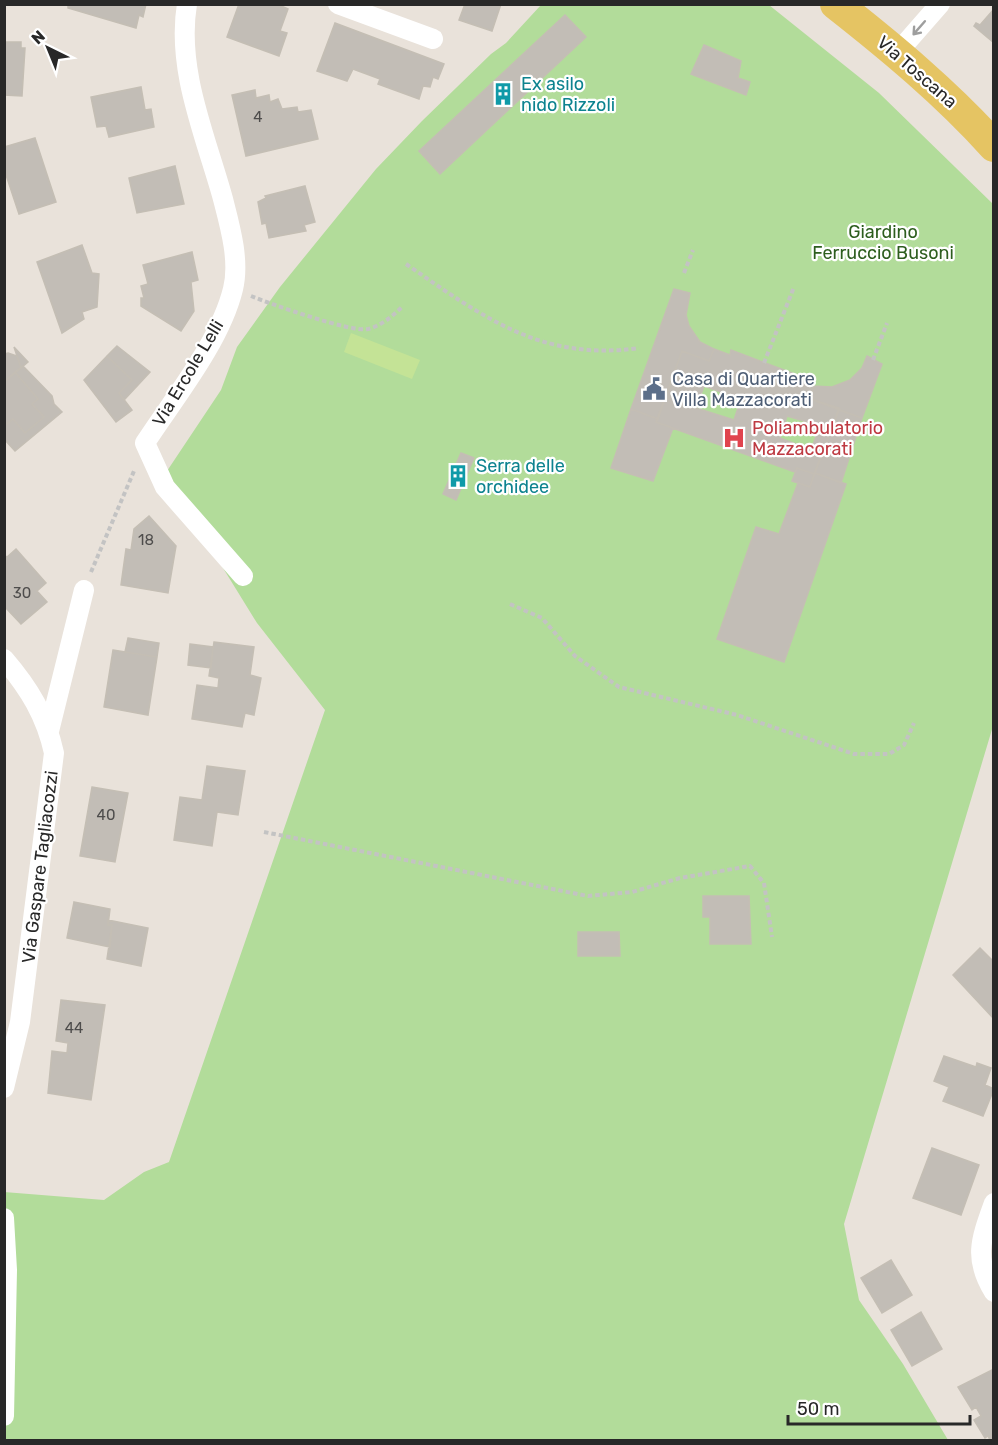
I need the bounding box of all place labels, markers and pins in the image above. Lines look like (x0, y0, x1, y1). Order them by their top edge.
place label: Ex asilo nido Rizzoli (521, 73, 615, 116)
building icon: Ex asilo nido Rizzoli (490, 81, 516, 107)
place label: Casa di Quartiere Villa Mazzacorati (672, 368, 815, 411)
public building icon: Casa di Quartiere Villa Mazzacorati (641, 376, 667, 402)
place label: Poliambulatorio Mazzacorati (752, 417, 883, 460)
hospital icon: Poliambulatorio Mazzacorati (721, 425, 747, 451)
place label: Serra delle orchidee (476, 455, 565, 498)
building icon: Serra delle orchidee (445, 463, 471, 489)

